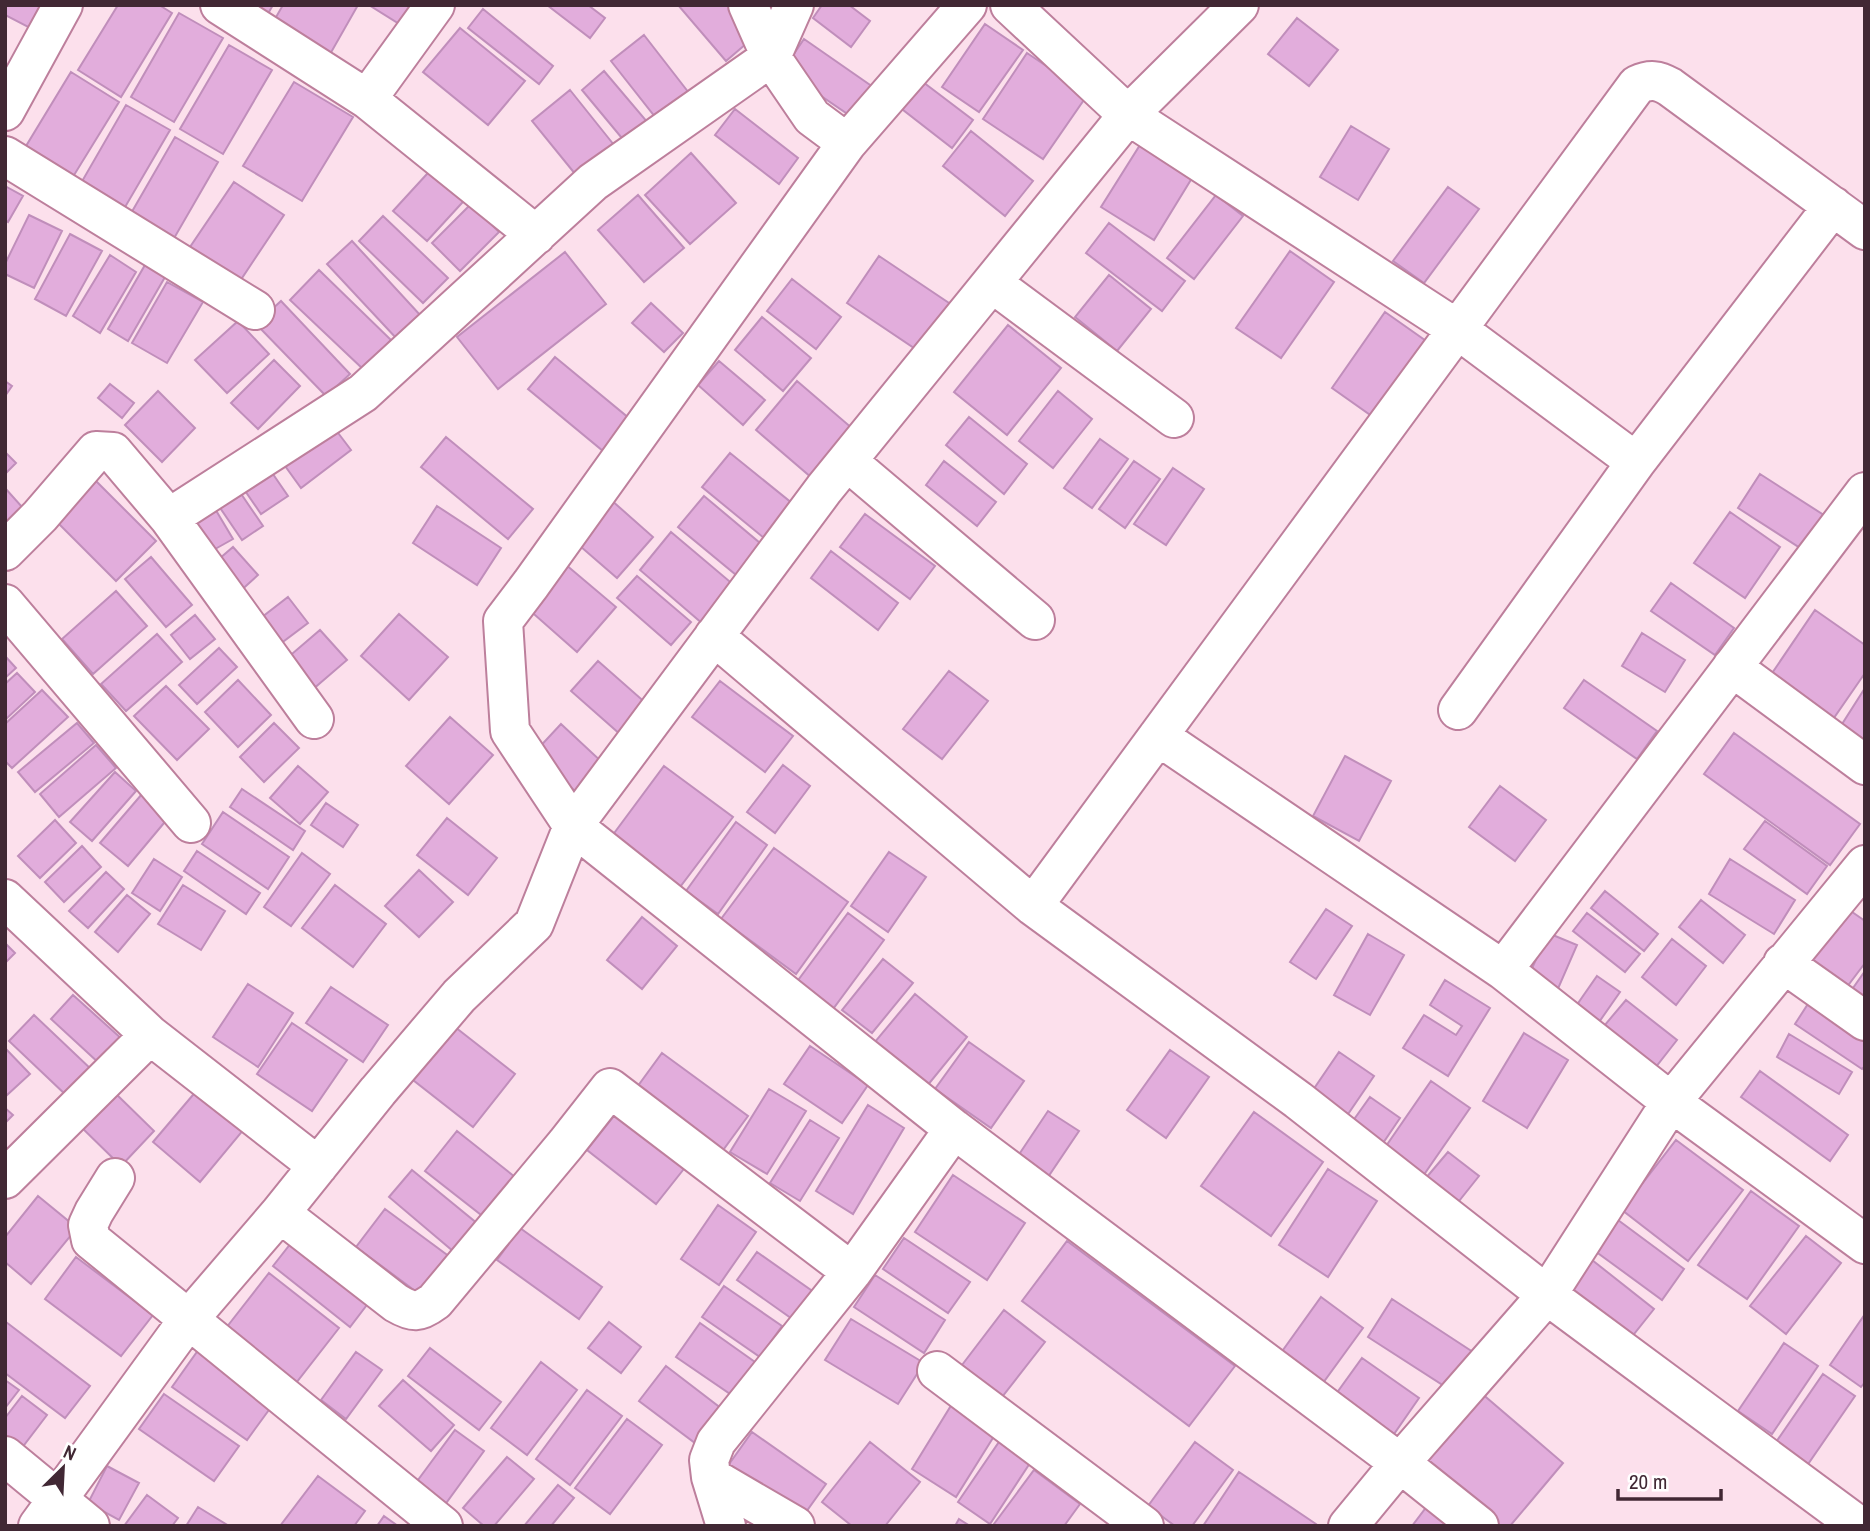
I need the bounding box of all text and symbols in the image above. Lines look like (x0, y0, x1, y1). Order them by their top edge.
north arrow (28, 1433, 98, 1503)
text: N (59, 1438, 80, 1467)
scale bar (1618, 1458, 1721, 1502)
text: 20 m (1629, 1467, 1667, 1496)

